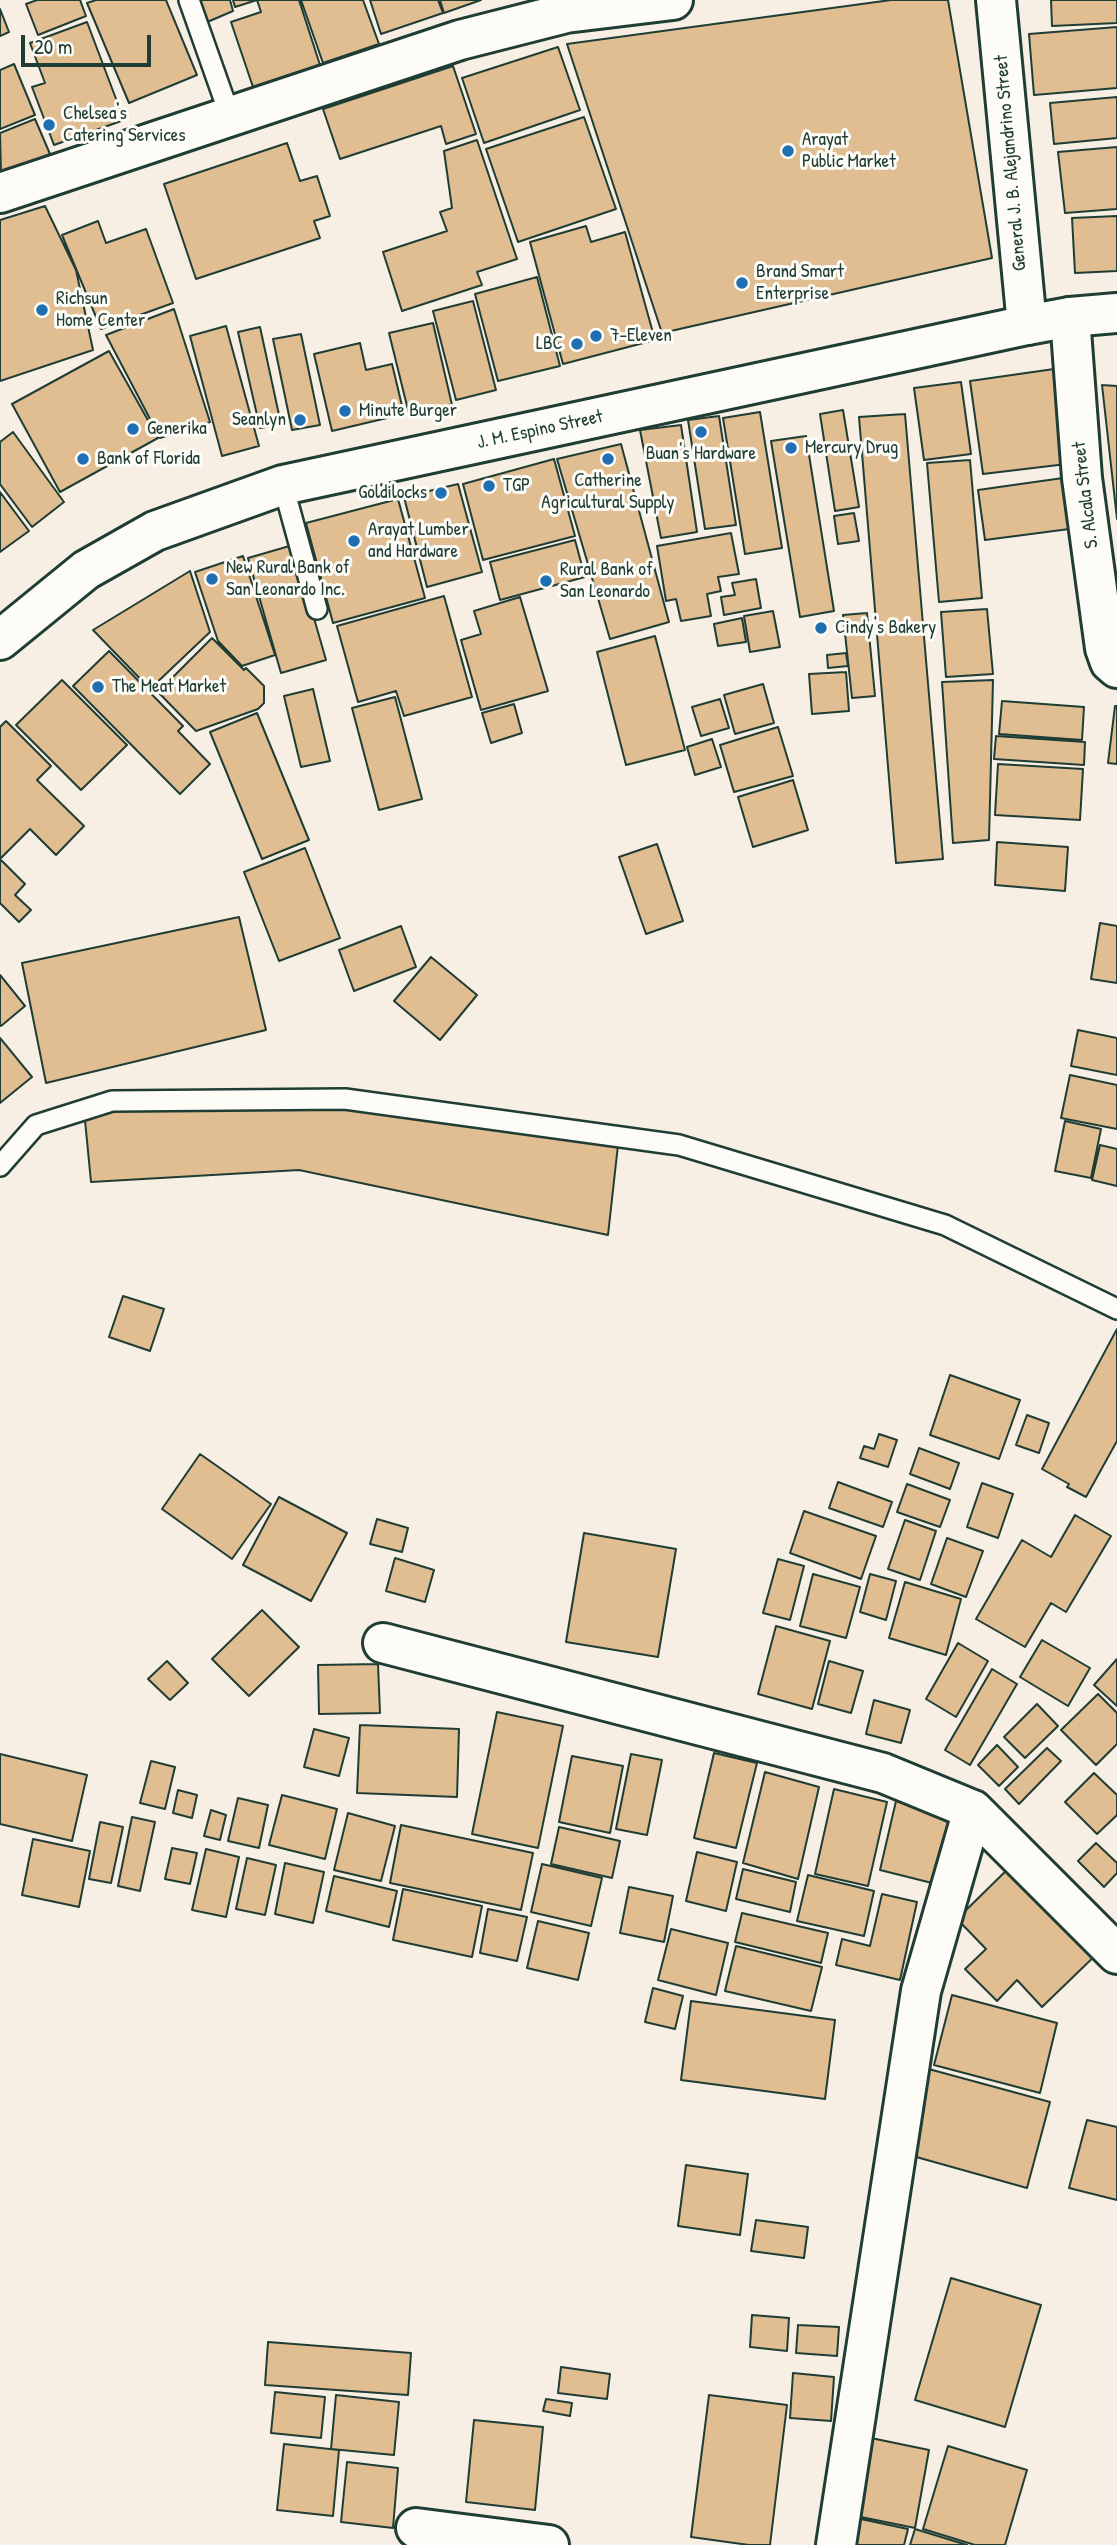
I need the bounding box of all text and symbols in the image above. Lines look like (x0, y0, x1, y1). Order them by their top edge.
scale bar (24, 21, 154, 65)
text: 20 m (34, 32, 72, 61)
street label: General J. B. Alejandrino Street (990, 54, 1032, 272)
place label: Chelsea's Catering Services (63, 103, 186, 147)
marker: Chelsea's Catering Services (41, 117, 57, 133)
place label: Arayat Public Market (802, 129, 896, 173)
marker: Arayat Public Market (780, 143, 796, 159)
place label: Brand Smart Enterprise (756, 261, 844, 305)
marker: Brand Smart Enterprise (734, 275, 750, 291)
place label: Richsun Home Center (56, 288, 145, 332)
marker: Richsun Home Center (34, 302, 50, 318)
place label: 7-Eleven (610, 325, 672, 347)
marker: 7-Eleven (588, 328, 604, 344)
place label: LBC (536, 333, 563, 355)
marker: LBC (569, 336, 585, 352)
place label: Minute Burger (359, 400, 457, 422)
marker: Minute Burger (337, 403, 353, 419)
street label: J. M. Espino Street (475, 406, 605, 454)
place label: Seanlyn (232, 409, 286, 431)
marker: Seanlyn (292, 412, 308, 428)
place label: Generika (147, 418, 207, 440)
marker: Generika (125, 421, 141, 437)
marker: Buan's Hardware (693, 424, 709, 440)
place label: Mercury Drug (805, 437, 898, 459)
marker: Mercury Drug (783, 440, 799, 456)
street label: S. Alcala Street (1068, 440, 1104, 550)
place label: Buan's Hardware (646, 443, 756, 465)
place label: Bank of Florida (97, 448, 200, 470)
marker: Bank of Florida (75, 451, 91, 467)
marker: Catherine Agricultural Supply (600, 451, 616, 467)
place label: Catherine Agricultural Supply (541, 470, 675, 514)
place label: TGP (503, 475, 530, 497)
marker: TGP (481, 478, 497, 494)
place label: Goldilocks (358, 482, 427, 504)
marker: Goldilocks (433, 485, 449, 501)
place label: Arayat Lumber and Hardware (368, 519, 469, 563)
marker: Arayat Lumber and Hardware (346, 533, 362, 549)
place label: New Rural Bank of San Leonardo Inc. (226, 557, 350, 601)
place label: Rural Bank of San Leonardo (560, 559, 653, 603)
marker: New Rural Bank of San Leonardo Inc. (204, 571, 220, 587)
marker: Rural Bank of San Leonardo (538, 573, 554, 589)
place label: Cindy's Bakery (835, 617, 936, 639)
marker: Cindy's Bakery (813, 620, 829, 636)
place label: The Meat Market (112, 676, 226, 698)
marker: The Meat Market (90, 679, 106, 695)

